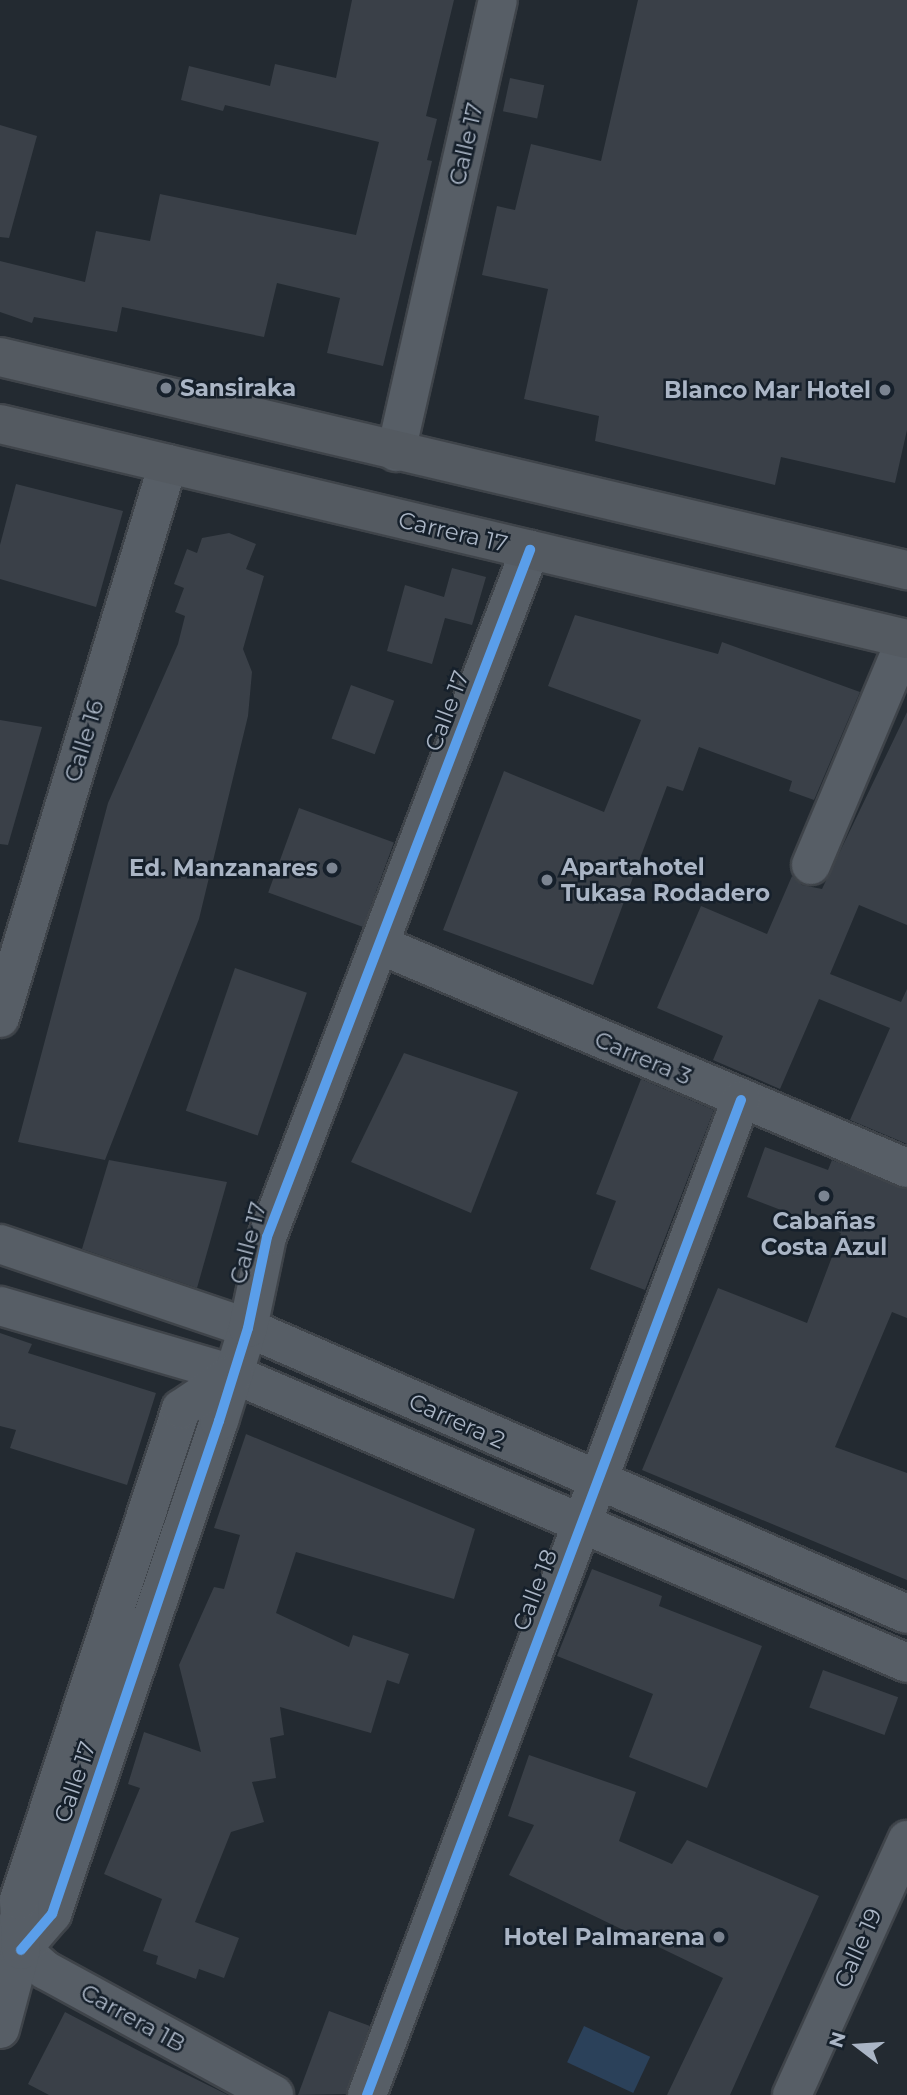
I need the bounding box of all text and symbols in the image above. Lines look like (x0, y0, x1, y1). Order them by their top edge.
street label: Calle 17 (443, 100, 489, 188)
place label: Sansiraka (180, 374, 296, 402)
place label: Blanco Mar Hotel (664, 376, 871, 404)
marker: Sansiraka (158, 380, 174, 396)
marker: Blanco Mar Hotel (877, 382, 893, 398)
street label: Carrera 17 (396, 506, 510, 558)
street label: Calle 17 (419, 667, 475, 755)
street label: Calle 16 (58, 697, 110, 785)
place label: Apartahotel Tukasa Rodadero (561, 853, 770, 907)
place label: Ed. Manzanares (129, 854, 318, 882)
marker: Ed. Manzanares (324, 860, 340, 876)
marker: Apartahotel Tukasa Rodadero (539, 872, 555, 888)
street label: Carrera 3 (590, 1025, 696, 1091)
marker: Cabañas Costa Azul (816, 1188, 832, 1204)
street label: Calle 17 (224, 1199, 272, 1287)
place label: Cabañas Costa Azul (761, 1207, 887, 1261)
street label: Carrera 2 (405, 1388, 509, 1454)
street label: Calle 18 (507, 1545, 563, 1635)
street label: Calle 17 (48, 1738, 102, 1826)
street label: Calle 19 (828, 1904, 888, 1992)
place label: Hotel Palmarena (504, 1923, 705, 1951)
marker: Hotel Palmarena (711, 1929, 727, 1945)
street label: Carrera 1B (76, 1978, 190, 2058)
north arrow (823, 2011, 893, 2081)
text: N (824, 2029, 851, 2050)

